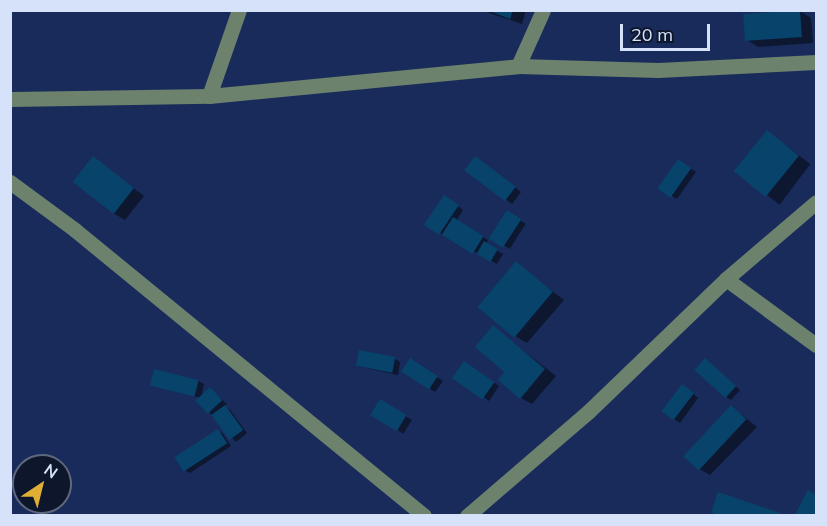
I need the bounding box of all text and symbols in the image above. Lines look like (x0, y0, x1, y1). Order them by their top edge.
scale bar (623, 12, 713, 50)
text: 20 m (631, 23, 673, 46)
north arrow (12, 454, 72, 514)
text: N (40, 459, 62, 483)

